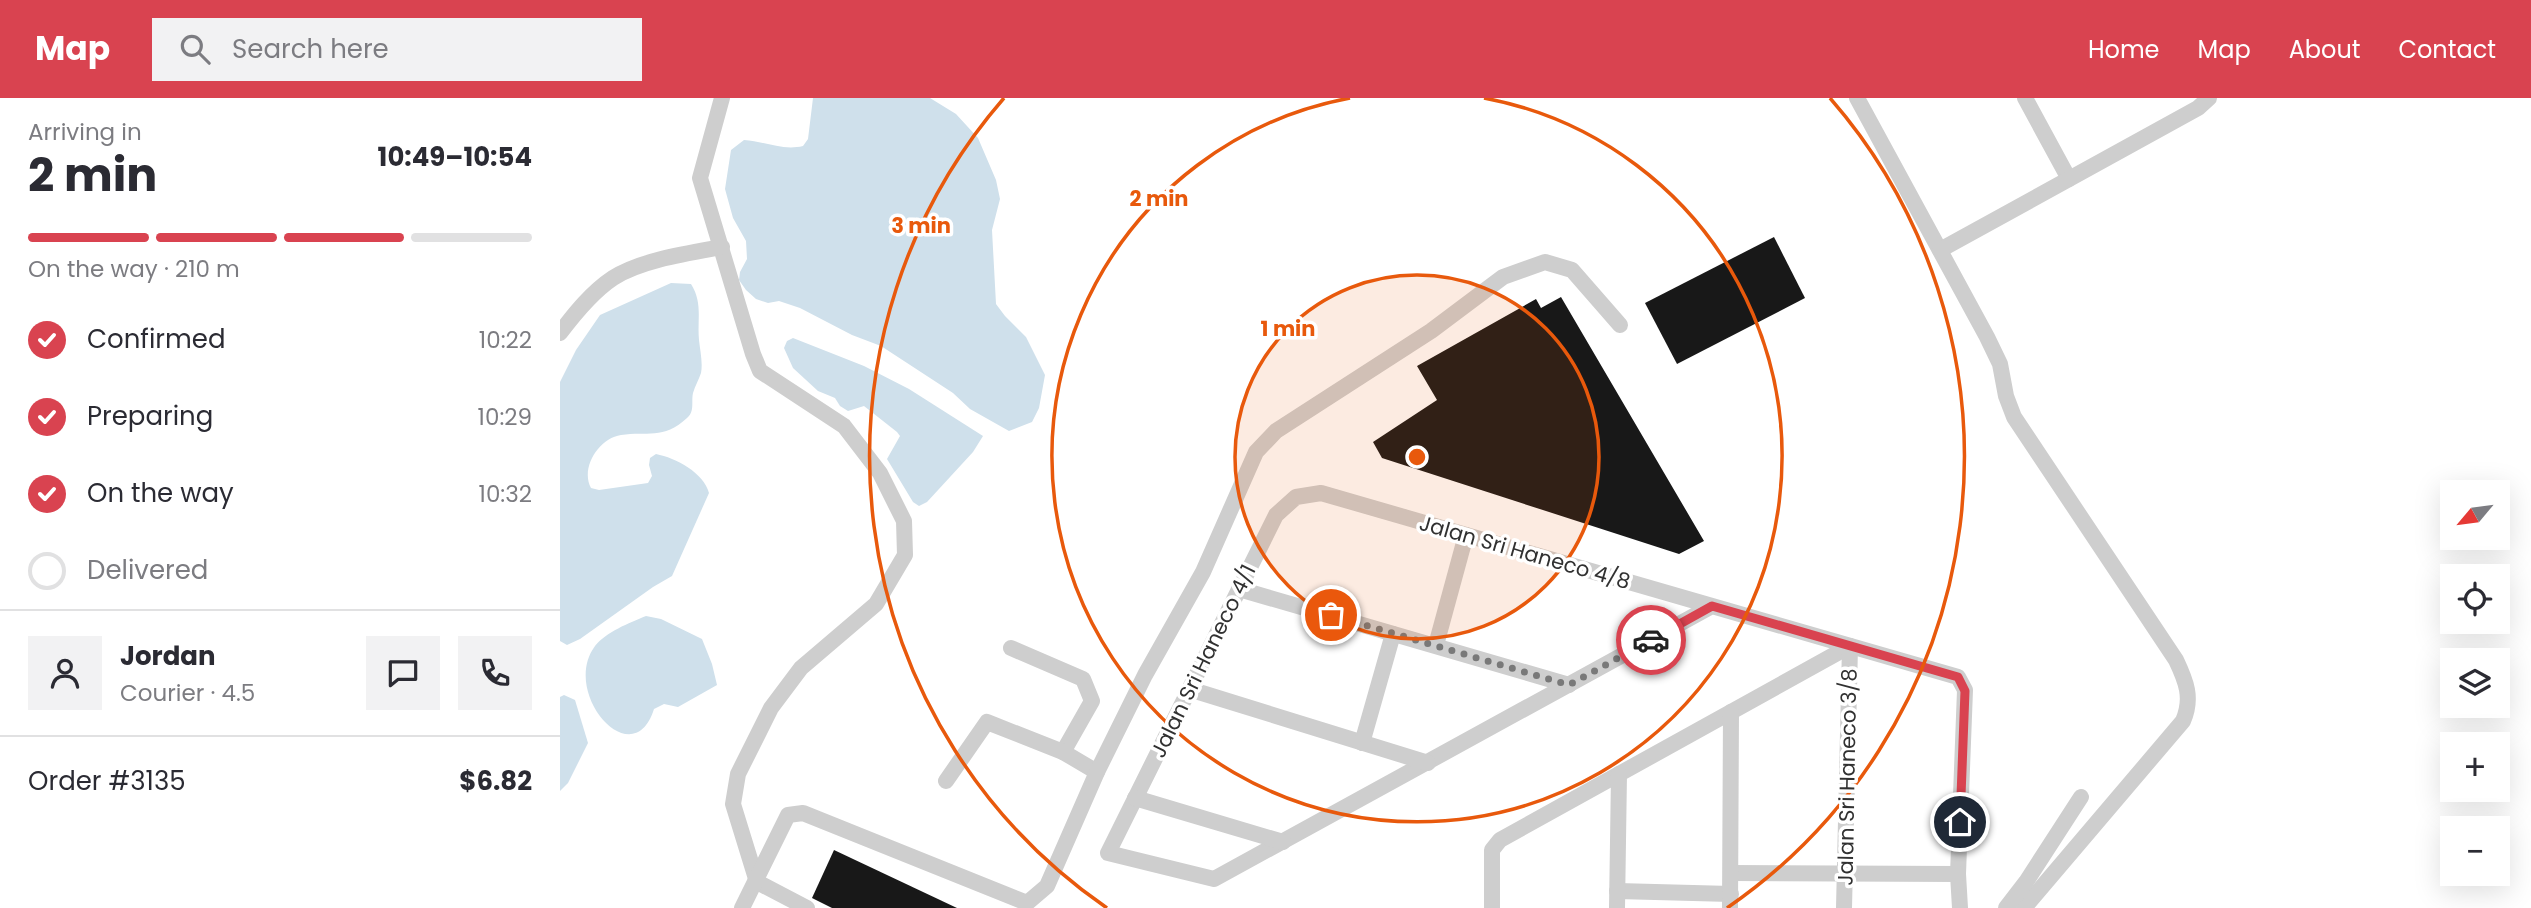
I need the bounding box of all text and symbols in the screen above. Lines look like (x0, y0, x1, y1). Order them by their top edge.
search box (152, 18, 642, 81)
text: Map (35, 25, 110, 72)
icon: search (176, 30, 214, 68)
text: Search here (232, 31, 389, 67)
text: Home (2088, 33, 2160, 66)
text: Map (2198, 33, 2251, 66)
text: About (2289, 33, 2360, 66)
text: Contact (2398, 33, 2496, 66)
text: Arriving in (28, 116, 142, 148)
text: 10:49–10:54 (378, 139, 532, 175)
text: 2 min (28, 143, 157, 207)
text: 2 min (1129, 184, 1189, 213)
text: 3 min (891, 211, 951, 240)
text: On the way · 210 m (28, 253, 240, 285)
text: 1 min (1261, 314, 1315, 343)
icon: check (28, 321, 66, 359)
text: Confirmed (87, 321, 225, 357)
text: 10:22 (479, 324, 532, 356)
icon: check (28, 398, 66, 436)
text: Preparing (87, 398, 213, 434)
text: 10:29 (478, 401, 532, 433)
centre of rings (1405, 445, 1429, 469)
icon: check (28, 475, 66, 513)
text: On the way (87, 475, 234, 511)
text: 10:32 (479, 478, 532, 510)
north arrow (2440, 480, 2510, 550)
map controls (2440, 480, 2510, 886)
street label: Jalan Sri Haneco 4/8 (1416, 508, 1634, 596)
text: Delivered (87, 552, 208, 588)
street label: Jalan Sri Haneco 4/1 (1144, 560, 1262, 762)
button: locate (2440, 564, 2510, 634)
pin (1301, 585, 1361, 645)
icon: bag (1312, 596, 1350, 634)
courier (1616, 605, 1686, 675)
icon: car (1632, 621, 1670, 659)
button: person (28, 636, 102, 710)
button: chat (366, 636, 440, 710)
button: phone (458, 636, 532, 710)
text: Jordan (120, 638, 216, 674)
button: layers (2440, 648, 2510, 718)
street label: Jalan Sri Haneco 3/8 (1831, 668, 1863, 886)
text: Courier · 4.5 (120, 677, 255, 709)
button: + (2440, 732, 2510, 802)
text: Order #3135 (28, 763, 186, 799)
text: $6.82 (459, 763, 532, 799)
pin (1930, 792, 1990, 852)
icon: home (1941, 803, 1979, 841)
button: − (2440, 816, 2510, 886)

